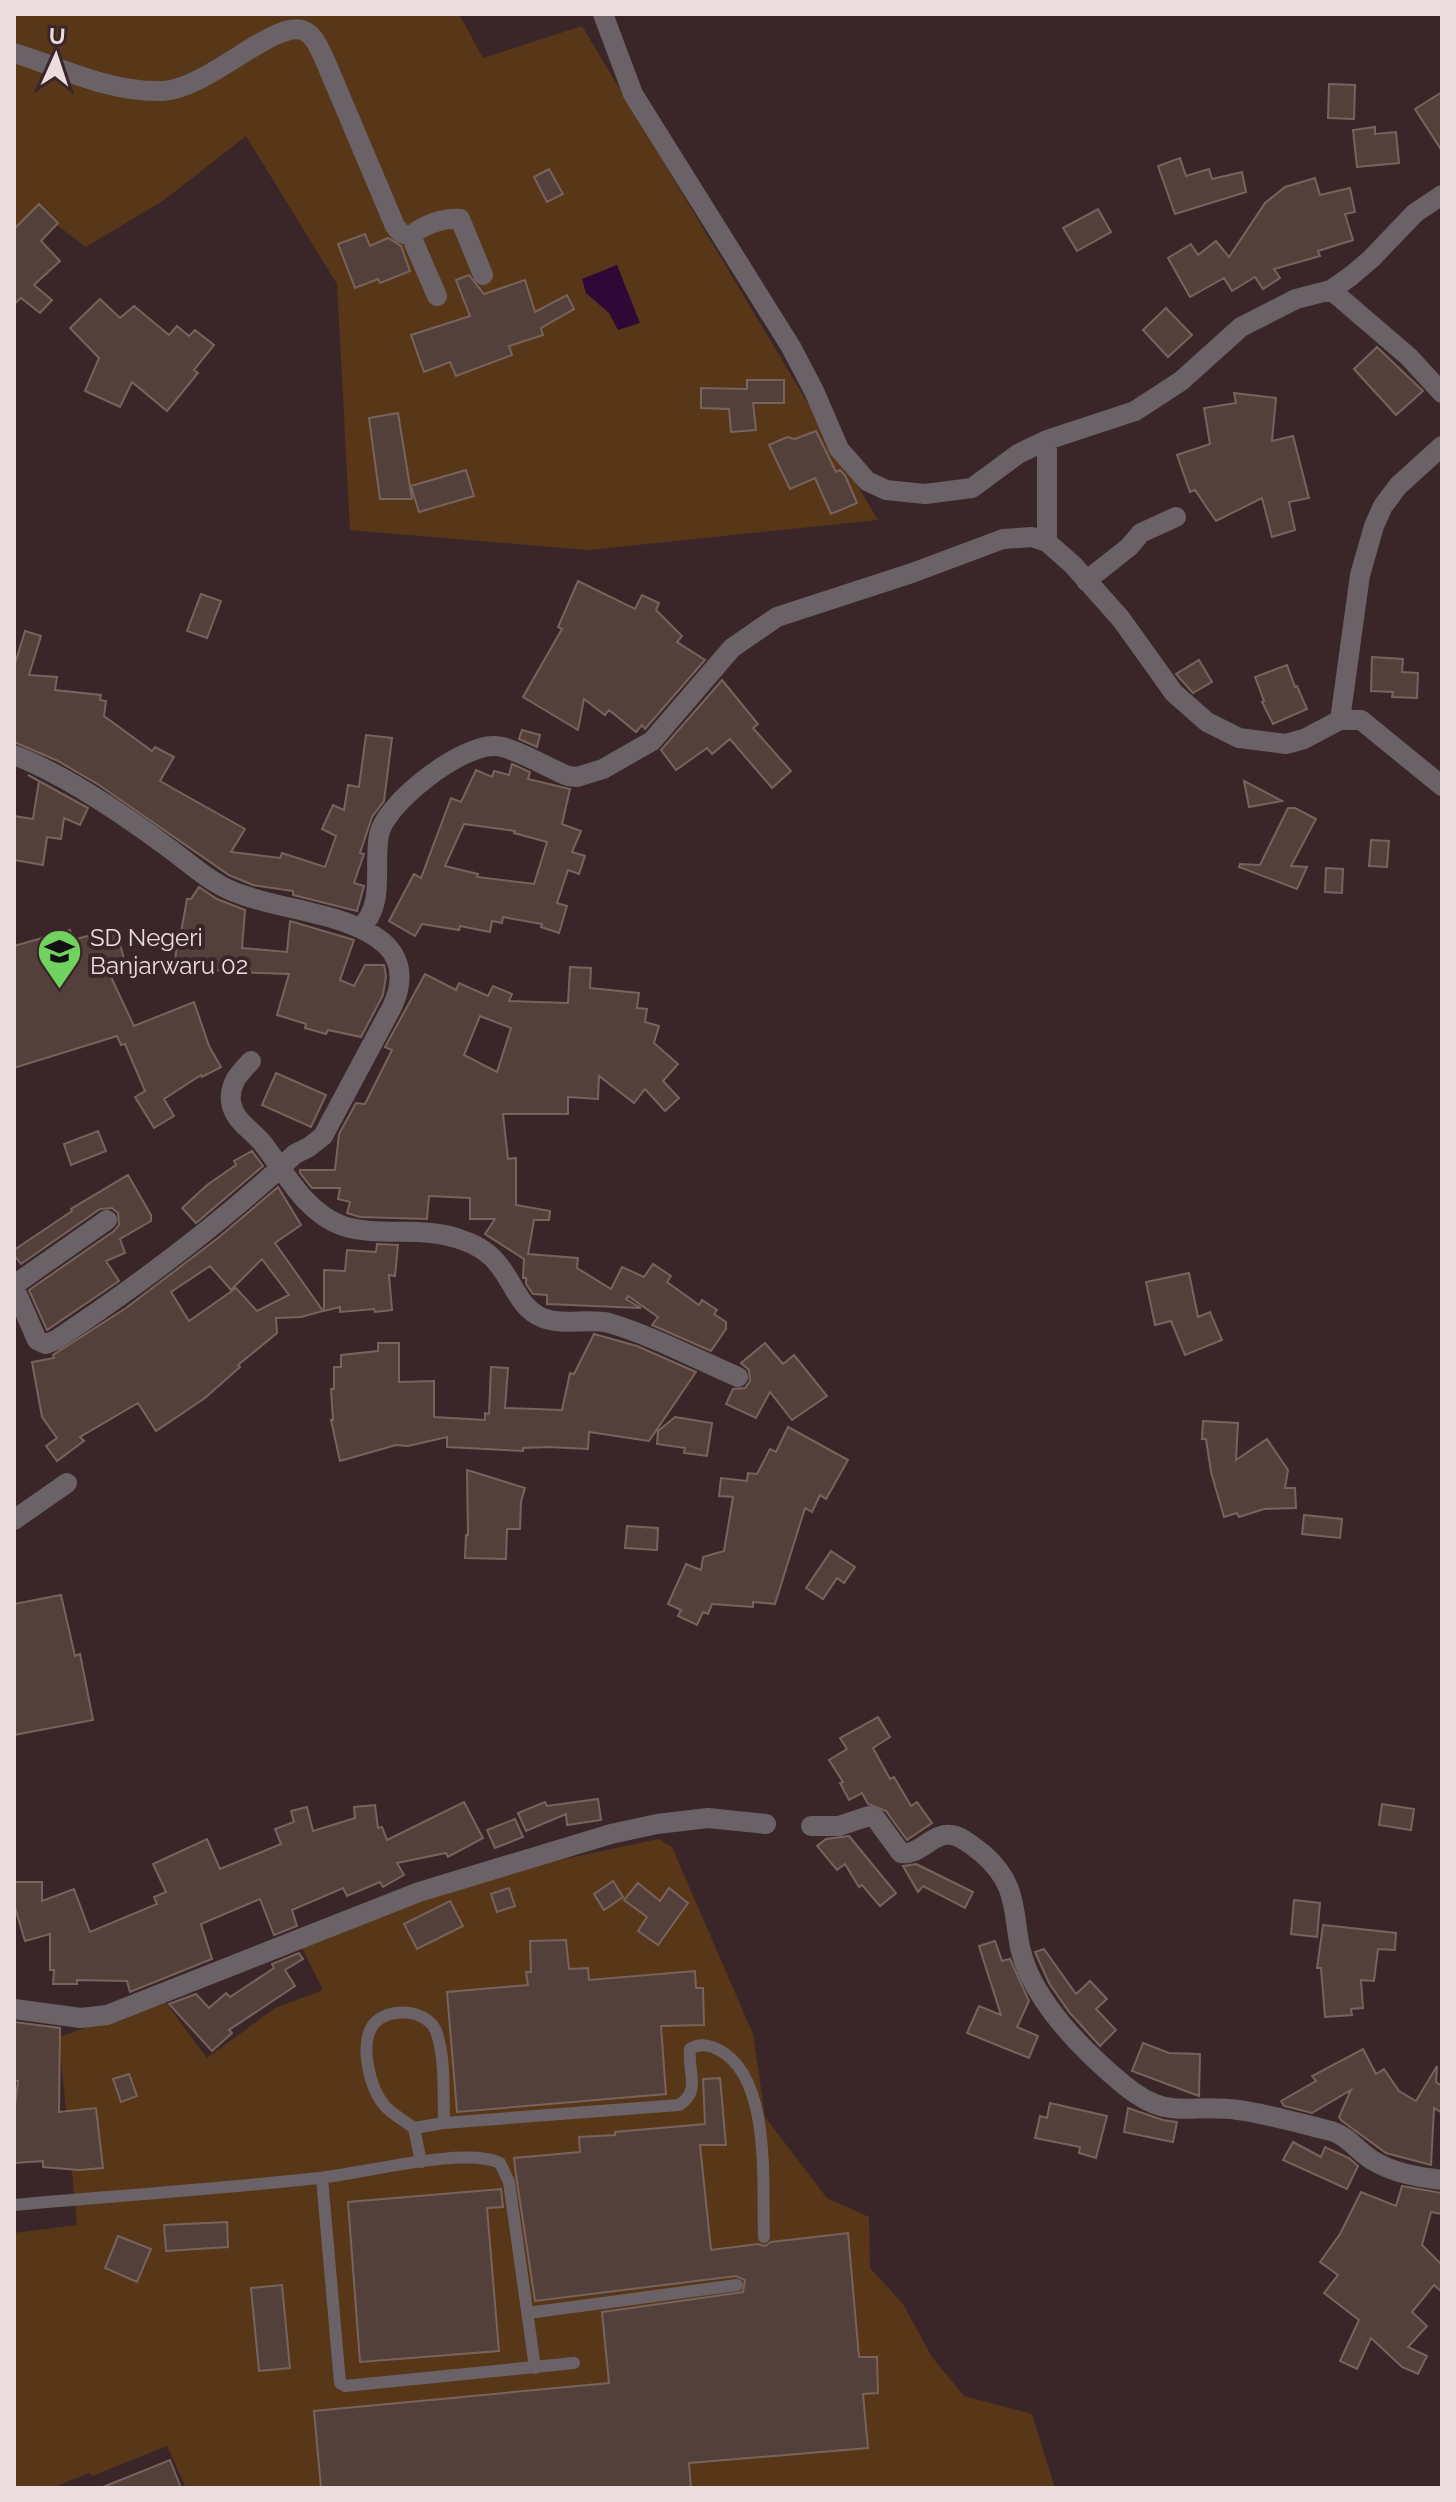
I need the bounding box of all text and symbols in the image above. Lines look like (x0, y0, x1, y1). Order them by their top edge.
north arrow (16, 16, 96, 96)
text: U (48, 23, 66, 49)
place label: SD Negeri Banjarwaru 02 (90, 923, 248, 980)
school or university icon: SD Negeri Banjarwaru 02 (35, 927, 83, 990)

